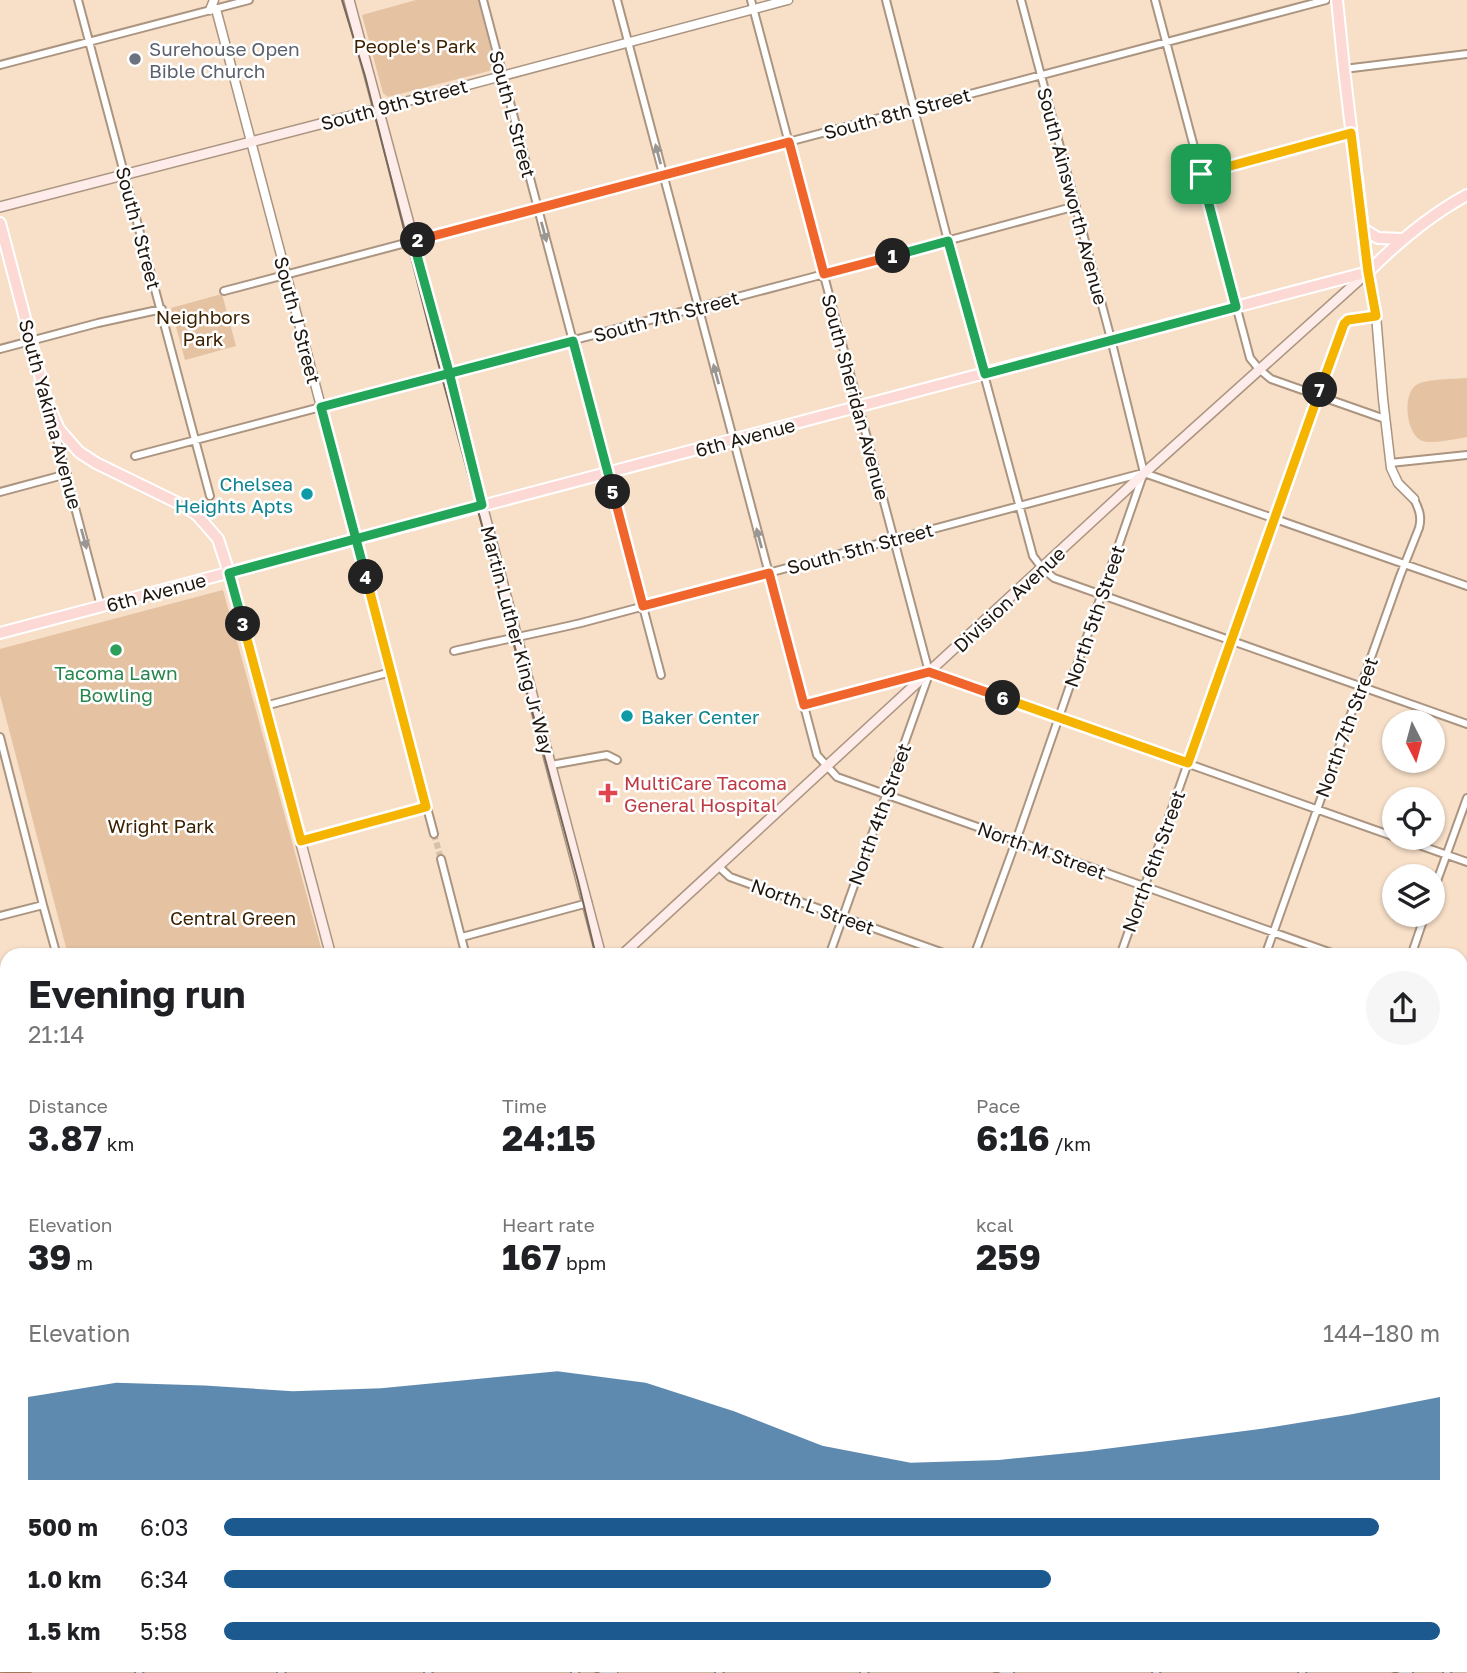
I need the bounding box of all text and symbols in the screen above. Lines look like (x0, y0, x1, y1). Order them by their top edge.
park label: People's Park (353, 34, 477, 57)
place label: Surehouse Open Bible Church (149, 37, 300, 82)
street label: South L Street (485, 48, 541, 180)
marker: Surehouse Open Bible Church (127, 51, 143, 67)
street label: South 9th Street (318, 73, 470, 135)
street label: South 8th Street (821, 82, 973, 144)
street label: South Ainsworth Avenue (1033, 85, 1113, 307)
one-way arrow (652, 143, 663, 165)
pin (1171, 144, 1231, 204)
icon: arrive (1182, 155, 1220, 193)
street label: South I Street (112, 164, 166, 292)
one-way arrow (539, 221, 550, 243)
pin: 2 (400, 222, 436, 258)
text: 2 (412, 228, 423, 251)
pin: 1 (876, 238, 910, 274)
text: 1 (888, 244, 897, 267)
street label: South J Street (270, 254, 326, 386)
street label: South 7th Street (591, 286, 741, 346)
street label: South Sheridan Avenue (817, 291, 895, 503)
park label: Neighbors Park (156, 305, 250, 350)
street label: South Yakima Avenue (15, 317, 87, 511)
one-way arrow (710, 363, 721, 385)
pin: 7 (1302, 372, 1338, 408)
text: 7 (1314, 378, 1325, 401)
street label: 6th Avenue (692, 413, 798, 461)
place label: Chelsea Heights Apts (175, 472, 293, 517)
pin: 5 (596, 475, 630, 510)
text: 5 (607, 480, 618, 503)
marker: Chelsea Heights Apts (299, 486, 315, 502)
street label: South 5th Street (784, 517, 936, 579)
street label: Martin Luther King Jr Way (476, 523, 560, 757)
one-way arrow (754, 527, 764, 548)
one-way arrow (79, 528, 90, 550)
street label: Division Avenue (948, 541, 1070, 657)
street label: North 5th Street (1059, 542, 1129, 690)
pin: 4 (348, 560, 384, 594)
text: 4 (360, 565, 371, 588)
street label: 6th Avenue (103, 568, 209, 616)
pin: 3 (226, 606, 260, 642)
text: 3 (237, 612, 248, 635)
marker: Tacoma Lawn Bowling (108, 642, 124, 658)
street label: North 7th Street (1310, 654, 1382, 800)
place label: Tacoma Lawn Bowling (54, 661, 178, 706)
pin: 6 (986, 680, 1020, 716)
text: 6 (996, 686, 1009, 709)
place label: Baker Center (641, 705, 760, 728)
marker: Baker Center (619, 708, 635, 724)
north arrow (1382, 710, 1446, 774)
map controls (1382, 710, 1445, 927)
street label: North 4th Street (843, 740, 915, 888)
place label: MultiCare Tacoma General Hospital (624, 771, 787, 816)
marker: MultiCare Tacoma General Hospital (598, 783, 618, 803)
street label: North 6th Street (1117, 787, 1189, 935)
button: locate (1382, 787, 1445, 850)
park label: Wright Park (107, 814, 215, 837)
street label: North M Street (975, 816, 1109, 884)
button: layers (1382, 864, 1445, 927)
street label: North L Street (748, 873, 878, 939)
park label: Central Green (170, 906, 296, 929)
text: Evening run (28, 971, 246, 1016)
button: share (1366, 971, 1440, 1045)
text: 21:14 (28, 1020, 85, 1048)
text: Distance (28, 1094, 108, 1117)
text: Time (502, 1094, 547, 1117)
text: Pace (976, 1094, 1020, 1117)
text: 3.87 (28, 1117, 102, 1159)
text: 24:15 (502, 1117, 596, 1159)
text: 6:16 (976, 1117, 1050, 1159)
text: km (102, 1132, 134, 1155)
text: /km (1050, 1132, 1091, 1155)
text: Elevation (28, 1213, 113, 1236)
text: Heart rate (502, 1213, 595, 1236)
text: kcal (976, 1213, 1014, 1236)
text: 39 (28, 1236, 72, 1278)
text: 167 (502, 1236, 561, 1278)
text: 259 (976, 1236, 1041, 1278)
text: m (72, 1251, 93, 1274)
text: bpm (561, 1251, 606, 1274)
text: Elevation (28, 1319, 130, 1347)
text: 144–180 m (1323, 1319, 1440, 1347)
text: 500 m (28, 1513, 98, 1541)
text: 6:03 (140, 1513, 189, 1541)
text: 1.0 km (28, 1565, 101, 1593)
text: 6:34 (140, 1565, 188, 1593)
text: 1.5 km (28, 1617, 100, 1645)
text: 5:58 (140, 1617, 188, 1645)

